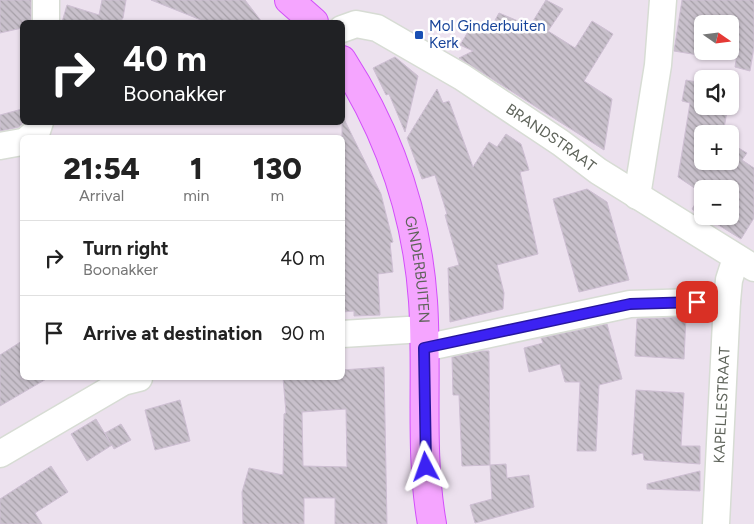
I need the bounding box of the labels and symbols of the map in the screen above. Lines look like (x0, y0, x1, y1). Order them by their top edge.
north arrow (694, 15, 739, 60)
place label: Mol Ginderbuiten Kerk (429, 17, 546, 52)
marker: Mol Ginderbuiten Kerk (413, 29, 425, 41)
street label: BRANDSTRAAT (502, 100, 600, 176)
street label: GINDERBUITEN (401, 214, 433, 323)
pin (676, 281, 718, 323)
street label: KAPELLESTRAAT (710, 346, 734, 464)
position arrow (399, 440, 451, 492)

